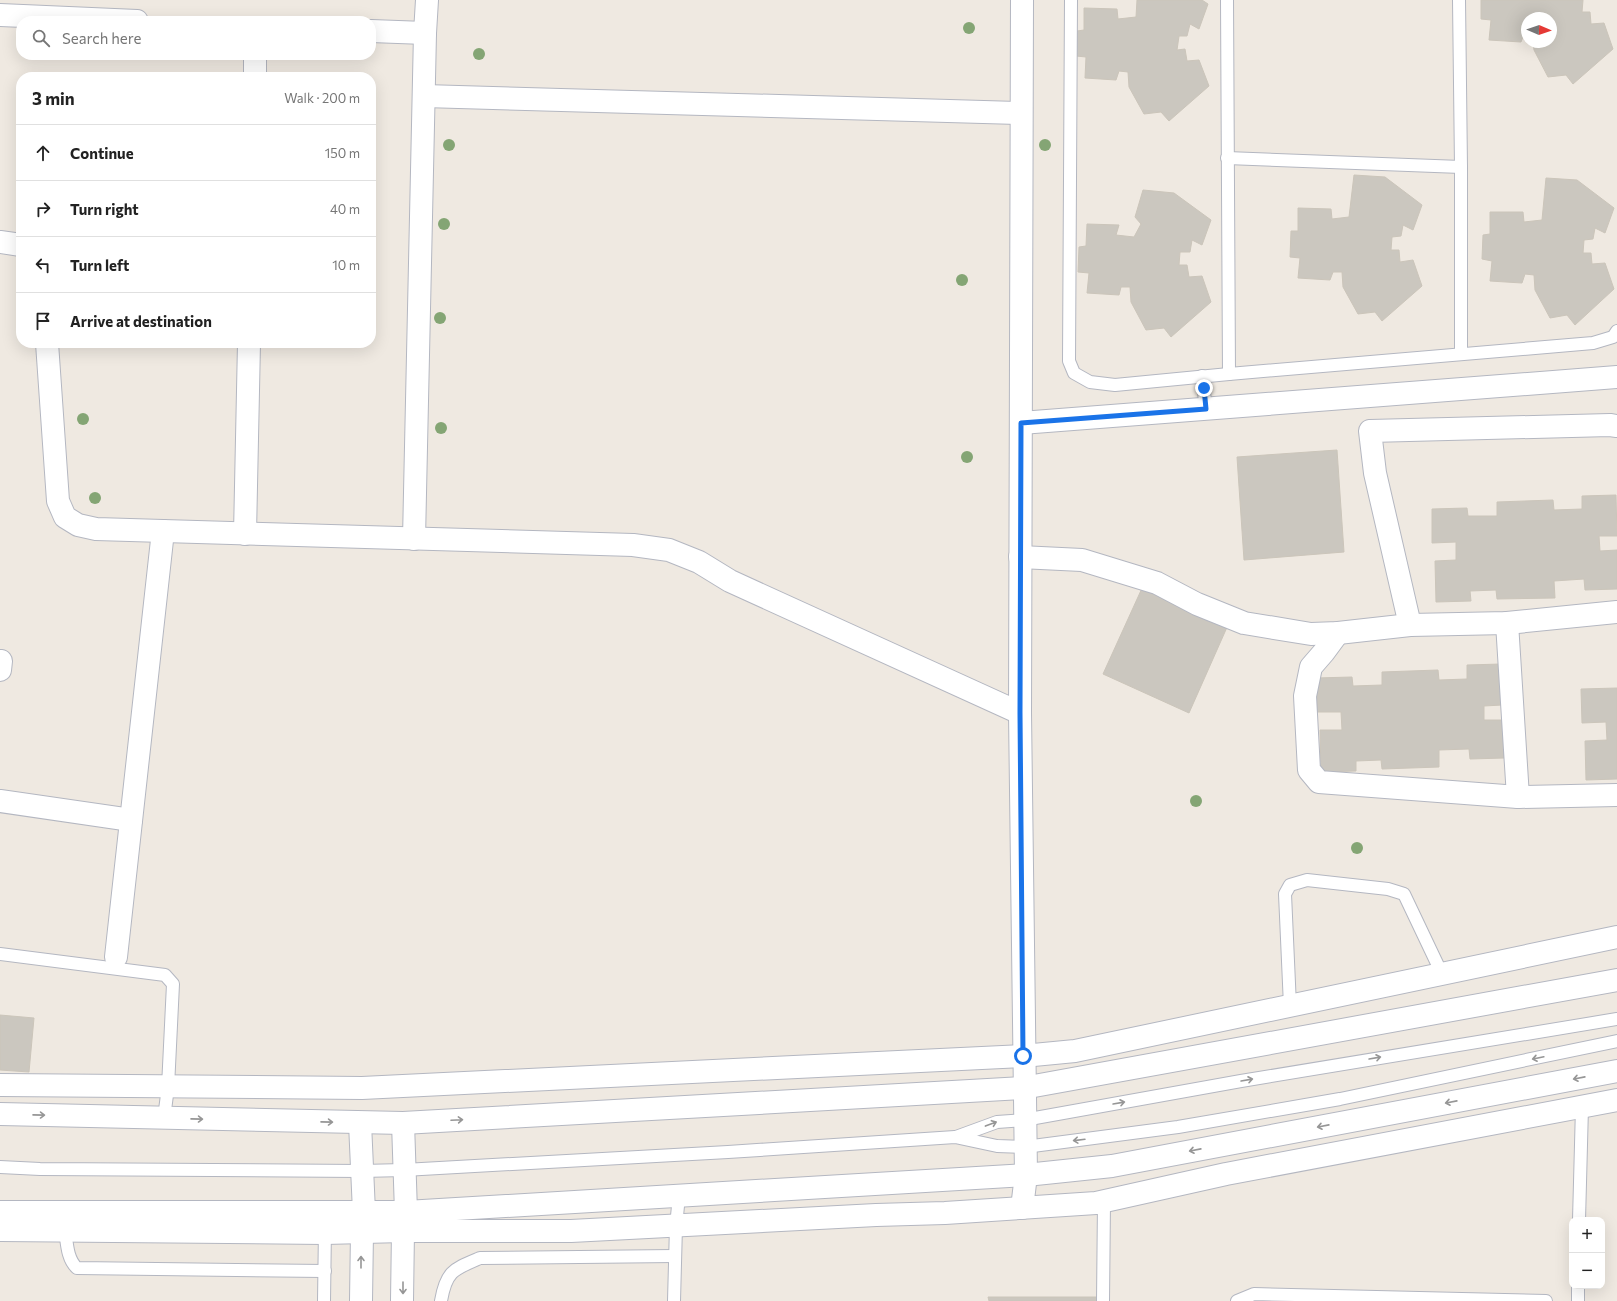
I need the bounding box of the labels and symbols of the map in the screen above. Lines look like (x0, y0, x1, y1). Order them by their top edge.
north arrow (1521, 12, 1557, 48)
route end (1195, 379, 1213, 397)
route start (1014, 1047, 1032, 1065)
one-way arrow (1369, 1054, 1382, 1062)
one-way arrow (1532, 1055, 1545, 1063)
one-way arrow (1573, 1074, 1586, 1082)
one-way arrow (1240, 1076, 1253, 1084)
one-way arrow (1445, 1098, 1458, 1106)
one-way arrow (1112, 1099, 1125, 1107)
one-way arrow (32, 1111, 45, 1119)
one-way arrow (190, 1115, 203, 1123)
one-way arrow (450, 1116, 463, 1124)
one-way arrow (320, 1118, 333, 1126)
one-way arrow (985, 1120, 998, 1127)
one-way arrow (1317, 1122, 1330, 1130)
one-way arrow (1073, 1136, 1086, 1144)
one-way arrow (1189, 1147, 1202, 1155)
one-way arrow (357, 1256, 365, 1269)
one-way arrow (399, 1281, 406, 1294)

